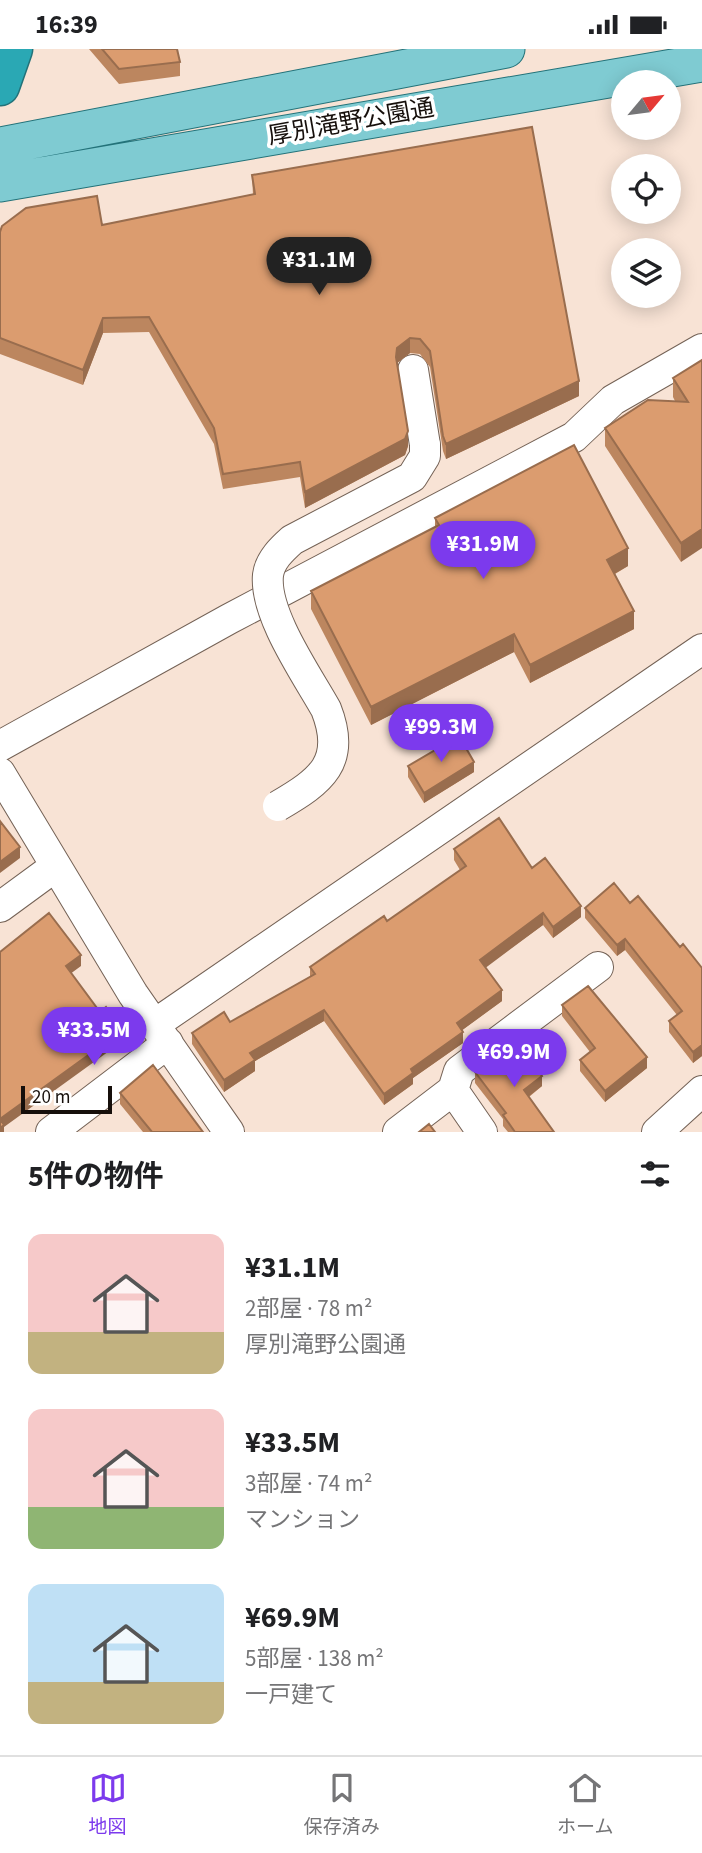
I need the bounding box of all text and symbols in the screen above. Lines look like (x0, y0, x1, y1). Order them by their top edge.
text: 16:39 (35, 6, 98, 43)
north arrow (611, 70, 681, 140)
map controls (611, 70, 681, 308)
street label: 厚別滝野公園通 (265, 90, 437, 154)
button: locate (611, 154, 681, 224)
pin: ¥31.1M (262, 237, 376, 297)
button: layers (611, 238, 681, 308)
text: ¥31.1M (282, 243, 356, 276)
pin: ¥31.9M (426, 521, 540, 581)
text: ¥31.9M (446, 527, 520, 560)
pin: ¥99.3M (384, 705, 498, 764)
text: ¥99.3M (404, 710, 478, 743)
pin: ¥33.5M (37, 1007, 151, 1067)
text: ¥33.5M (57, 1013, 131, 1046)
pin: ¥69.9M (457, 1030, 571, 1089)
text: ¥69.9M (477, 1035, 551, 1068)
scale bar (21, 1083, 112, 1115)
text: 20 m (32, 1084, 70, 1111)
text: 5件の物件 (28, 1155, 164, 1198)
icon: filters (636, 1155, 674, 1193)
text: ¥31.1M (245, 1246, 340, 1289)
icon: home (84, 1262, 168, 1346)
text: 2部屋 · 78 m² (245, 1292, 372, 1325)
text: 厚別滝野公園通 (245, 1328, 406, 1361)
text: ¥33.5M (245, 1421, 340, 1464)
icon: home (84, 1437, 168, 1521)
text: 3部屋 · 74 m² (245, 1467, 372, 1500)
text: マンション (245, 1503, 360, 1536)
text: ¥69.9M (245, 1596, 340, 1639)
icon: home (84, 1612, 168, 1696)
text: 5部屋 · 138 m² (245, 1642, 384, 1675)
text: 一戸建て (245, 1678, 337, 1711)
tab: 地図 (89, 1769, 127, 1841)
tab: 保存済み (304, 1769, 380, 1841)
tab: ホーム (557, 1769, 613, 1841)

